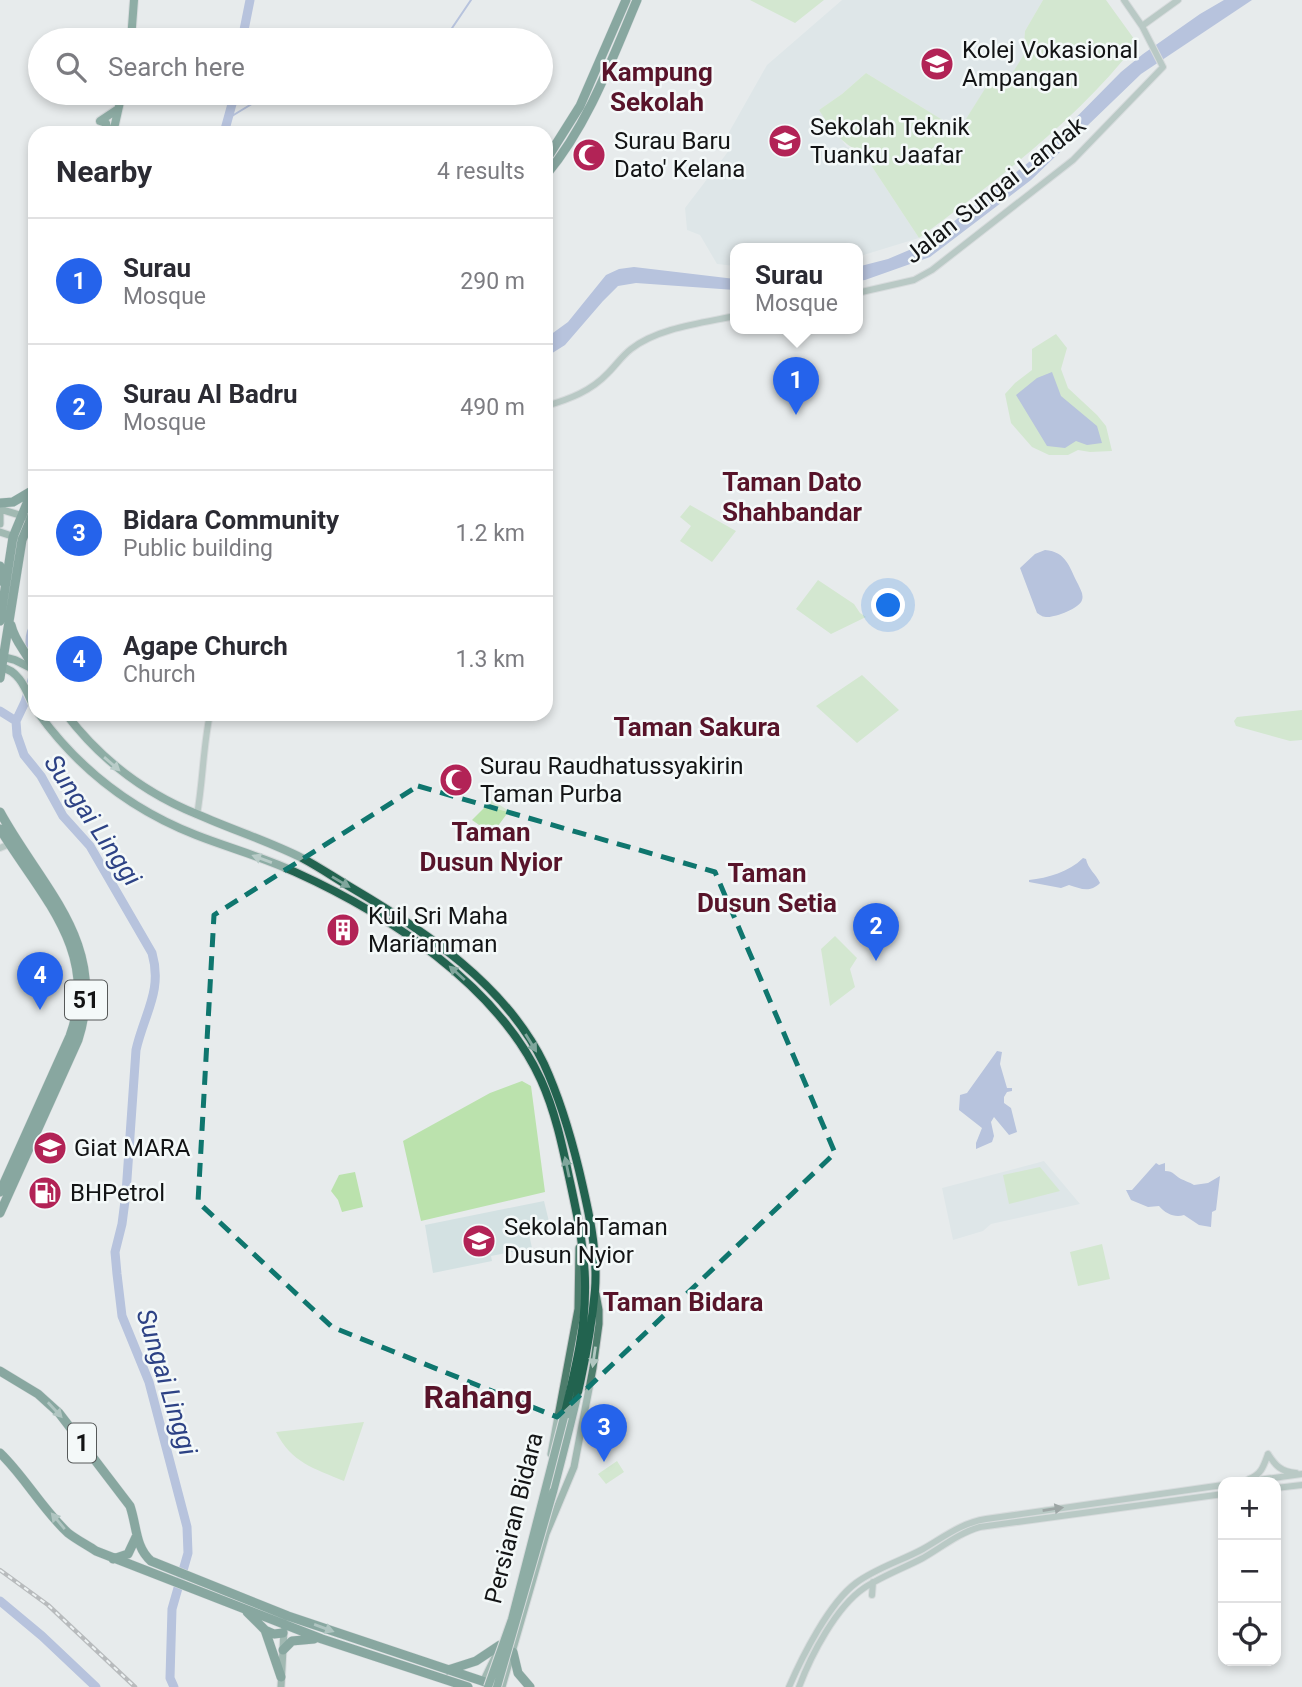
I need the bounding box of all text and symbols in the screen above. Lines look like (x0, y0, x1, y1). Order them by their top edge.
search box (28, 28, 553, 105)
place label: Kolej Vokasional Ampangan (962, 36, 1138, 92)
school or university icon: Kolej Vokasional Ampangan (918, 45, 956, 83)
icon: search (52, 48, 90, 86)
text: Search here (108, 52, 245, 82)
district label: Kampung Sekolah (601, 57, 713, 117)
street label: Jalan Sungai Landak (899, 110, 1092, 269)
place label: Sekolah Teknik Tuanku Jaafar (810, 113, 971, 169)
school or university icon: Sekolah Teknik Tuanku Jaafar (766, 122, 804, 160)
place label: Surau Baru Dato' Kelana (614, 127, 745, 183)
mosque icon: Surau Baru Dato' Kelana (570, 136, 608, 174)
text: Nearby (56, 154, 152, 189)
text: 4 results (437, 158, 525, 185)
popup (730, 243, 863, 334)
text: Surau (123, 253, 191, 283)
text: Surau (755, 260, 823, 290)
text: 1 (72, 268, 86, 295)
text: 290 m (460, 268, 525, 295)
text: Mosque (123, 283, 206, 310)
text: Mosque (755, 290, 838, 317)
pin: 1 (773, 357, 819, 415)
text: Surau Al Badru (123, 379, 298, 409)
text: 2 (72, 394, 86, 421)
text: 490 m (460, 394, 525, 421)
text: Mosque (123, 409, 206, 436)
district label: Taman Dato Shahbandar (722, 467, 863, 527)
text: Bidara Community (123, 505, 339, 535)
text: 3 (72, 520, 86, 547)
text: 1.2 km (456, 520, 525, 547)
text: Public building (123, 535, 273, 562)
your location (871, 588, 905, 622)
text: Agape Church (123, 631, 288, 661)
text: 4 (72, 646, 86, 673)
text: 1.3 km (456, 646, 525, 673)
text: Church (123, 661, 196, 688)
district label: Taman Sakura (614, 712, 781, 742)
water label: Sungai Linggi (38, 749, 148, 892)
place label: Surau Raudhatussyakirin Taman Purba (480, 752, 744, 808)
one-way arrow (104, 756, 121, 771)
mosque icon: Surau Raudhatussyakirin Taman Purba (437, 761, 475, 799)
district label: Taman Dusun Nyior (420, 817, 563, 877)
one-way arrow (251, 853, 272, 864)
district label: Taman Dusun Setia (697, 858, 837, 918)
one-way arrow (332, 875, 351, 888)
place label: Kuil Sri Maha Mariamman (368, 902, 508, 958)
pin: 2 (853, 903, 899, 961)
building icon: Kuil Sri Maha Mariamman (324, 911, 362, 949)
pin: 4 (17, 952, 63, 1010)
one-way arrow (448, 965, 466, 981)
road number: 51 (65, 981, 107, 1020)
one-way arrow (525, 1033, 538, 1053)
school or university icon: Giat MARA (31, 1129, 69, 1167)
place label: Giat MARA (74, 1134, 191, 1162)
one-way arrow (561, 1156, 572, 1178)
fuel station icon: BHPetrol (26, 1174, 64, 1212)
place label: BHPetrol (70, 1179, 165, 1207)
place label: Sekolah Taman Dusun Nyior (504, 1213, 668, 1269)
school or university icon: Sekolah Taman Dusun Nyior (460, 1222, 498, 1260)
district label: Taman Bidara (603, 1287, 763, 1317)
water label: Sungai Linggi (131, 1305, 204, 1460)
one-way arrow (589, 1346, 600, 1368)
district label: Rahang (424, 1378, 532, 1416)
one-way arrow (47, 1401, 63, 1418)
pin: 3 (581, 1404, 627, 1462)
road number: 1 (68, 1424, 96, 1462)
street label: Persiaran Bidara (479, 1430, 549, 1606)
map controls (1218, 1477, 1281, 1666)
button: + (1218, 1477, 1281, 1540)
one-way arrow (1042, 1503, 1064, 1514)
one-way arrow (50, 1512, 66, 1530)
button: − (1218, 1540, 1281, 1603)
button: locate (1218, 1603, 1281, 1666)
one-way arrow (313, 1623, 334, 1634)

